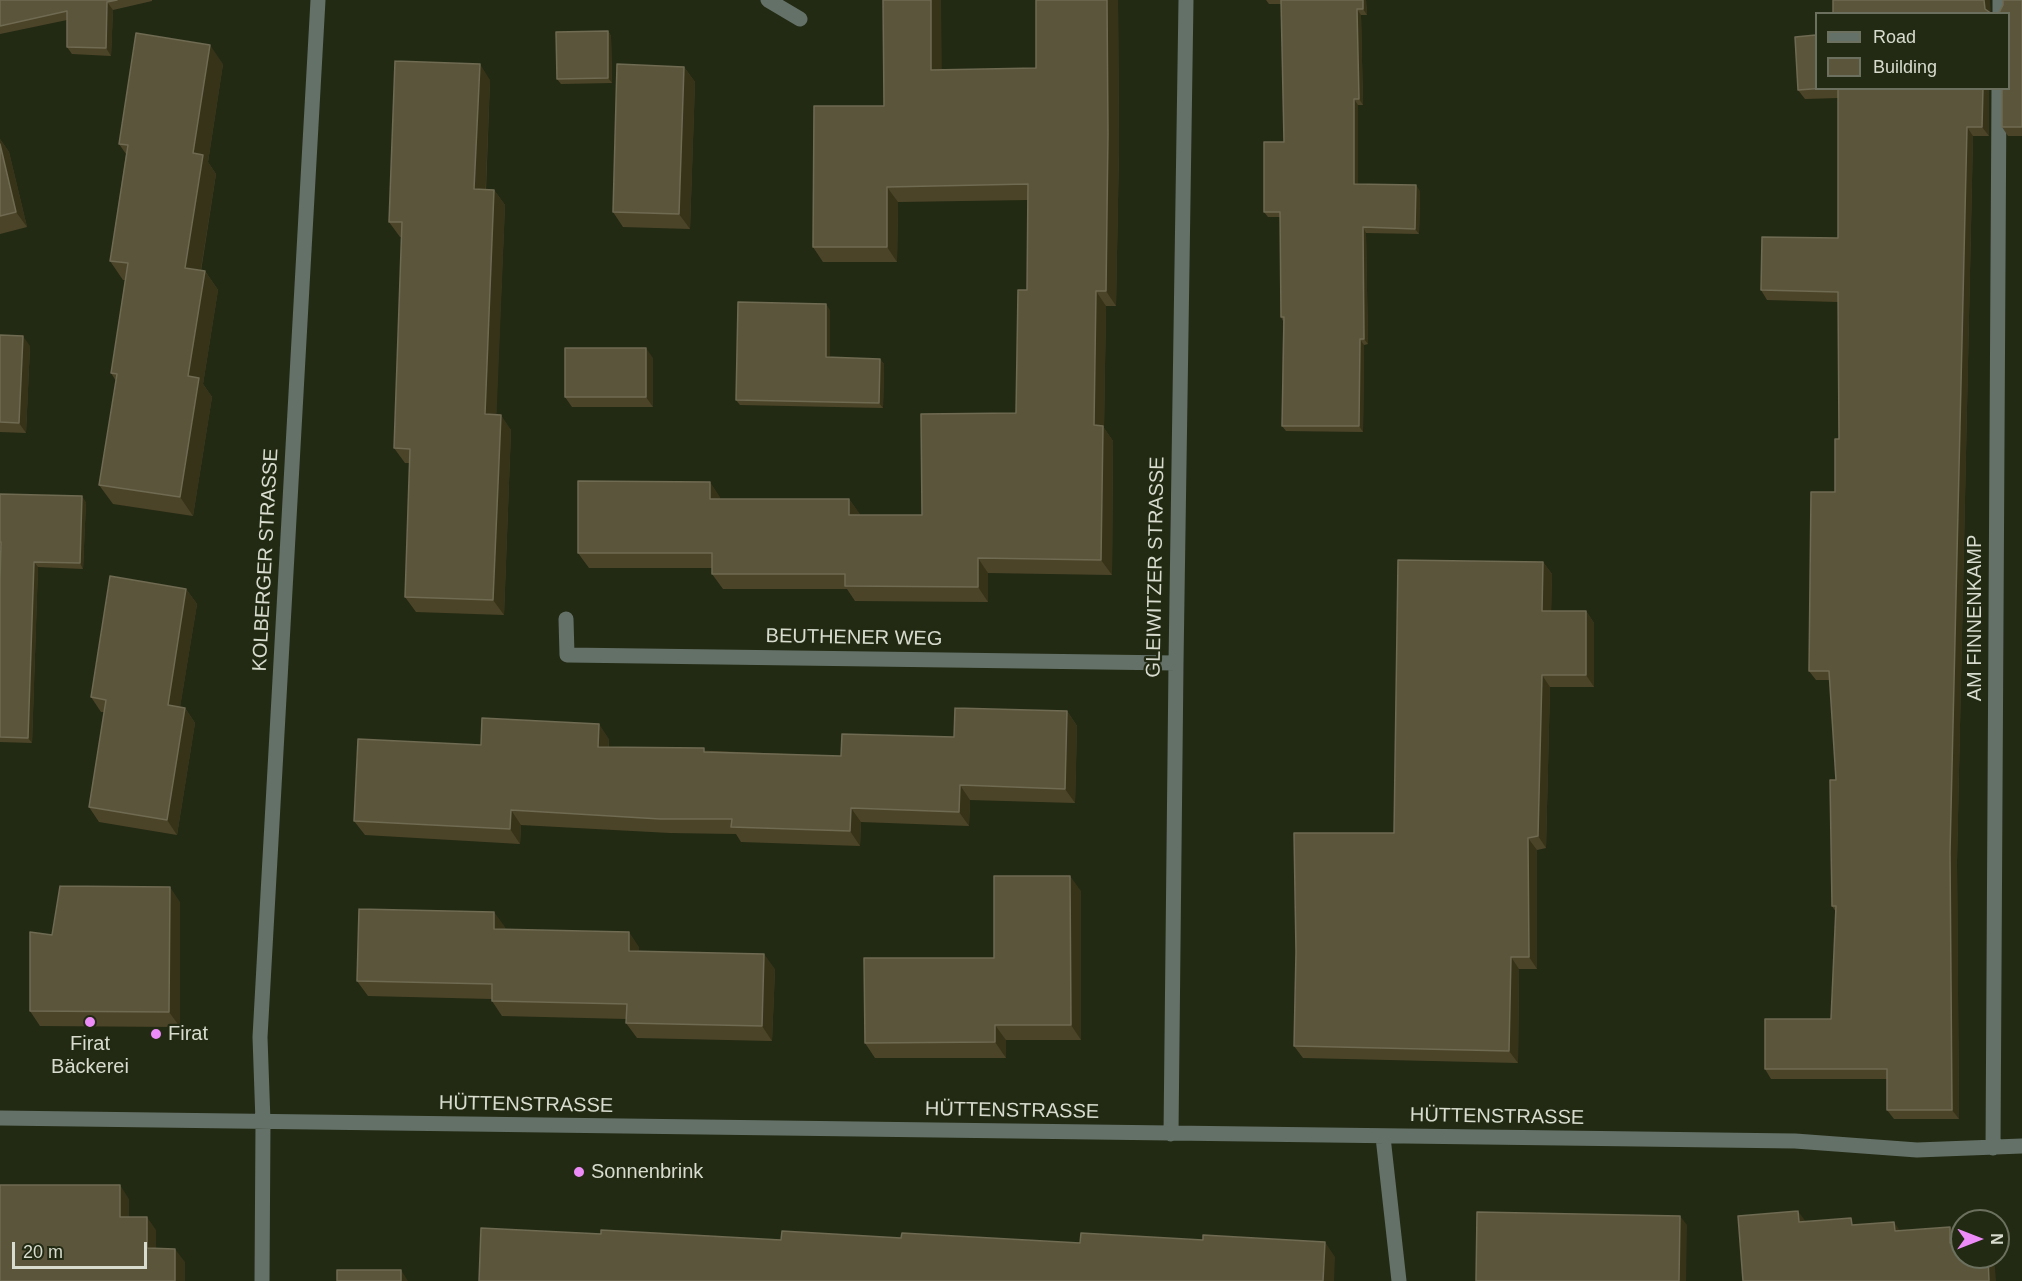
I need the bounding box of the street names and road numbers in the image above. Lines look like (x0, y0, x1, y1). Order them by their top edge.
street label: KOLBERGER STRASSE (248, 448, 284, 672)
street label: GLEIWITZER STRASSE (1142, 456, 1170, 678)
street label: AM FINNENKAMP (1963, 535, 1987, 701)
street label: BEUTHENER WEG (765, 624, 943, 652)
street label: HÜTTENSTRASSE (439, 1091, 613, 1119)
street label: HÜTTENSTRASSE (925, 1097, 1099, 1125)
street label: HÜTTENSTRASSE (1410, 1103, 1584, 1131)

